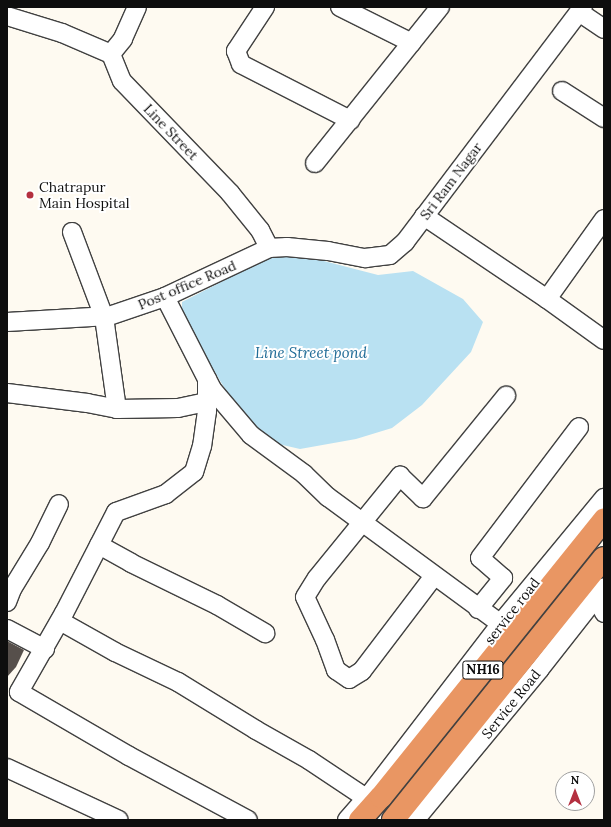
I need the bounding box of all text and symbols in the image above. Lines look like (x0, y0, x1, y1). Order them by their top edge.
street label: Line Street (140, 100, 202, 164)
street label: Sri Ram Nagar (416, 139, 486, 223)
place label: Chatrapur Main Hospital (39, 179, 129, 212)
marker: Chatrapur Main Hospital (24, 189, 36, 201)
street label: Post office Road (135, 257, 239, 313)
water label: Line Street pond (255, 344, 367, 362)
street label: service road (481, 574, 543, 648)
road number: NH16 (462, 659, 504, 681)
street label: Service Road (478, 666, 544, 742)
north arrow (555, 771, 595, 811)
text: N (571, 773, 579, 787)

